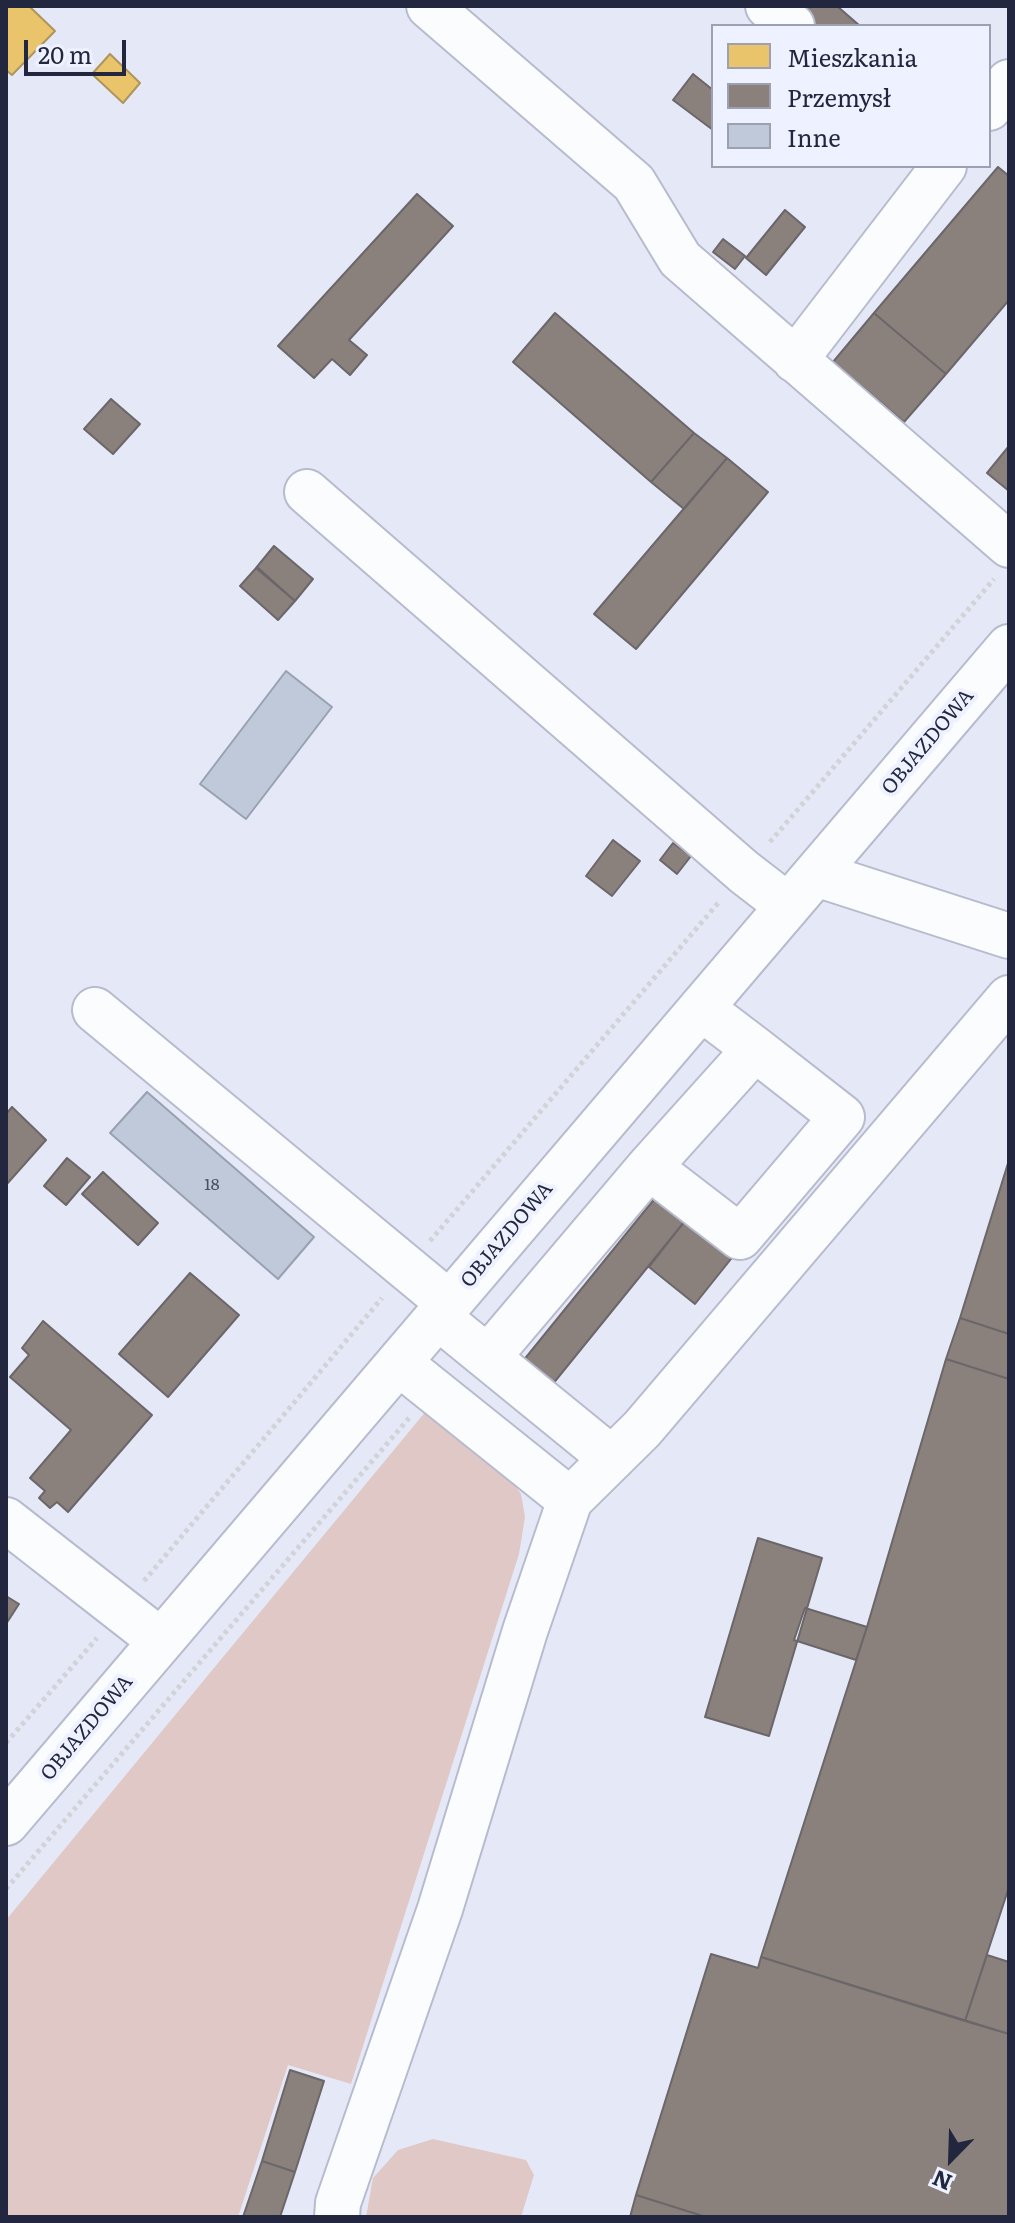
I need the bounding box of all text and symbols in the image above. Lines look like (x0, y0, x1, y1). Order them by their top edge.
scale bar (28, 24, 130, 74)
legend (711, 24, 991, 168)
text: 20 m (38, 36, 92, 71)
text: Mieszkania (787, 39, 917, 74)
text: Przemysł (787, 79, 891, 114)
text: Inne (787, 119, 841, 154)
street label: OBJAZDOWA (877, 684, 979, 800)
house number: 18 (204, 1175, 220, 1195)
street label: OBJAZDOWA (456, 1177, 558, 1293)
street label: OBJAZDOWA (36, 1670, 138, 1786)
north arrow (911, 2119, 991, 2199)
text: N (926, 2163, 956, 2200)

